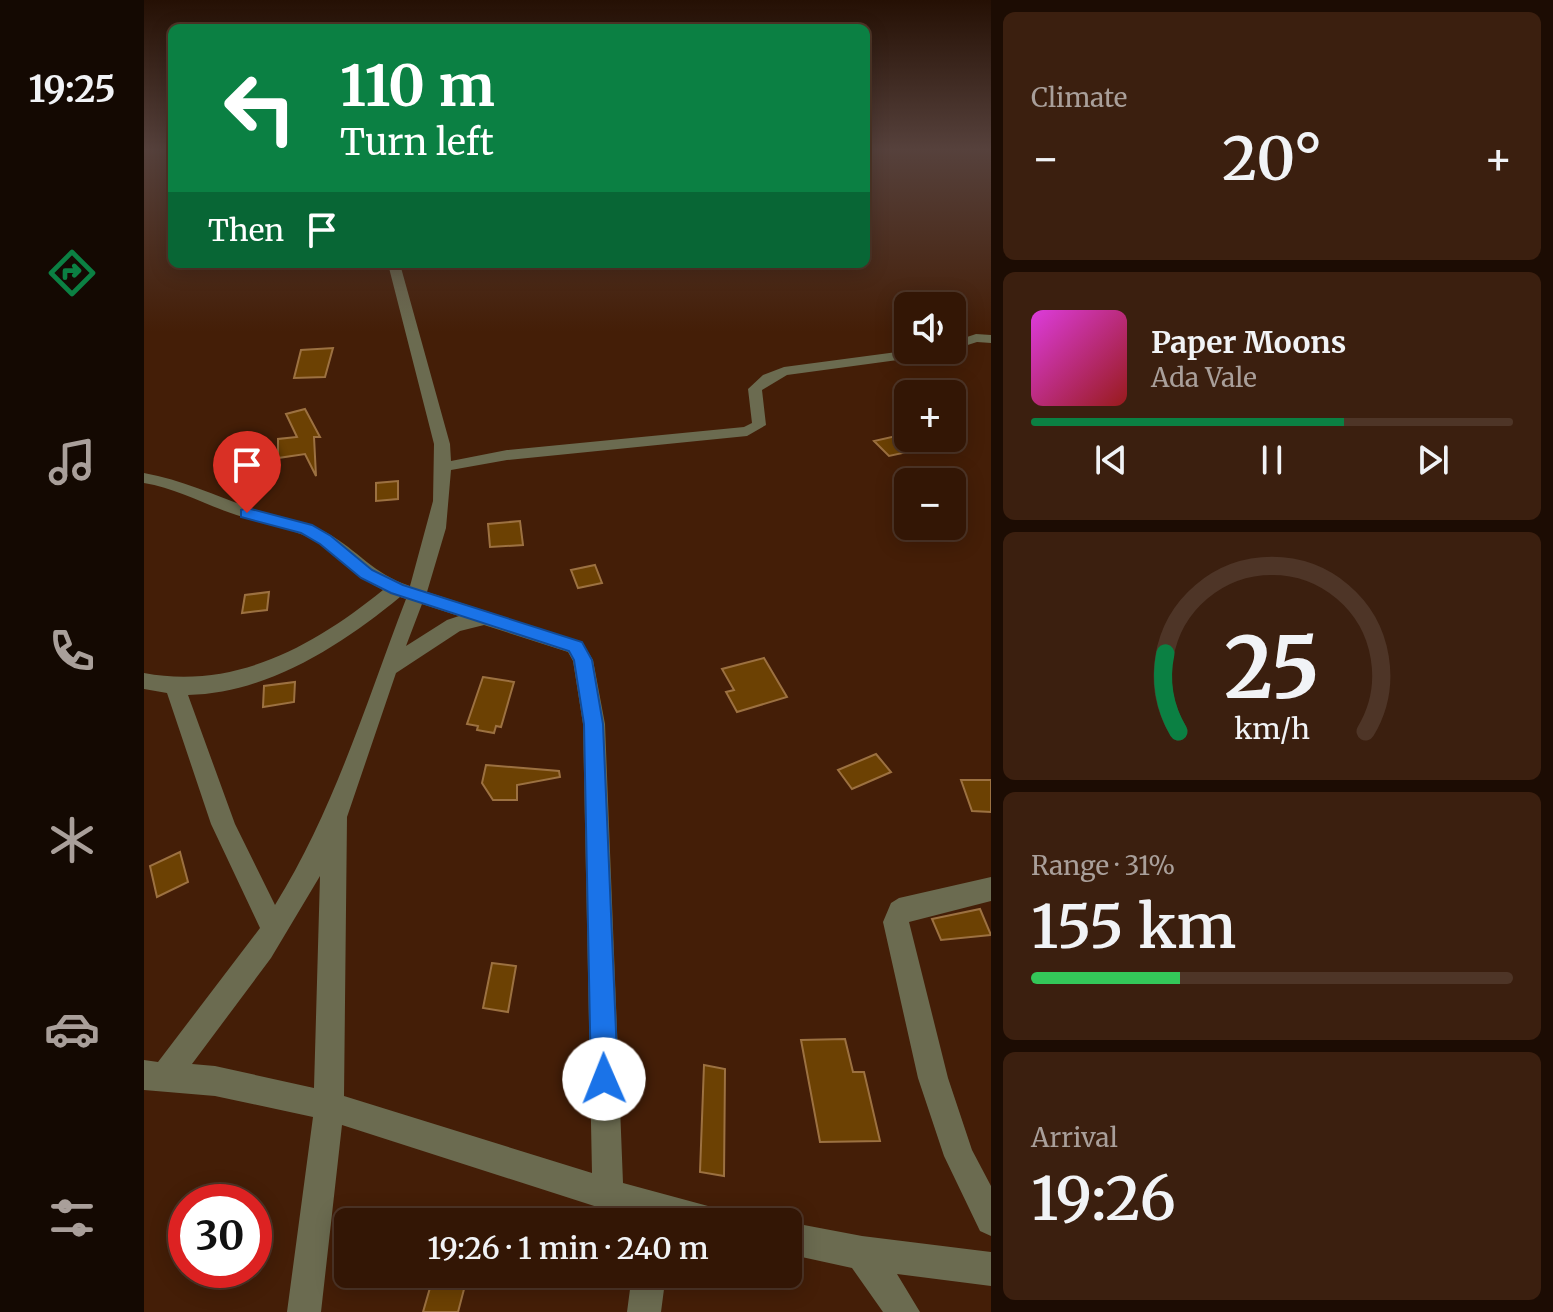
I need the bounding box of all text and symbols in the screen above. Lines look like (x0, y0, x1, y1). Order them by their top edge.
text: 110 m (340, 51, 495, 121)
icon: left (208, 56, 312, 160)
text: 19:25 (29, 67, 115, 112)
text: Climate (1031, 81, 1127, 114)
text: Turn left (340, 120, 494, 165)
text: 20° (1222, 121, 1322, 196)
text: − (1031, 131, 1060, 186)
text: + (1484, 131, 1513, 186)
icon: arrive (300, 208, 344, 252)
text: Then (208, 211, 284, 249)
icon: directions (44, 245, 100, 301)
map controls (894, 292, 966, 540)
button: sound (894, 292, 966, 364)
text: Paper Moons (1151, 323, 1346, 361)
text: Ada Vale (1151, 361, 1257, 394)
button: + (894, 380, 966, 452)
pin (213, 431, 281, 513)
icon: music (44, 434, 100, 490)
icon: previous (1089, 438, 1133, 482)
icon: pause (1250, 438, 1294, 482)
icon: next (1411, 438, 1455, 482)
icon: arrive (225, 443, 269, 487)
button: − (894, 468, 966, 540)
text: 25 (1224, 616, 1320, 721)
icon: phone (44, 623, 100, 679)
text: km/h (1234, 711, 1310, 747)
icon: climate (44, 812, 100, 868)
text: Range · 31% (1031, 849, 1175, 882)
text: 155 km (1031, 889, 1236, 964)
icon: car (44, 1001, 100, 1057)
position arrow (562, 1037, 646, 1121)
text: Arrival (1031, 1121, 1118, 1154)
text: 19:26 (1031, 1161, 1176, 1236)
speed limit sign: 30 (168, 1184, 272, 1288)
icon: filters (44, 1190, 100, 1246)
text: 19:26 · 1 min · 240 m (427, 1229, 709, 1267)

